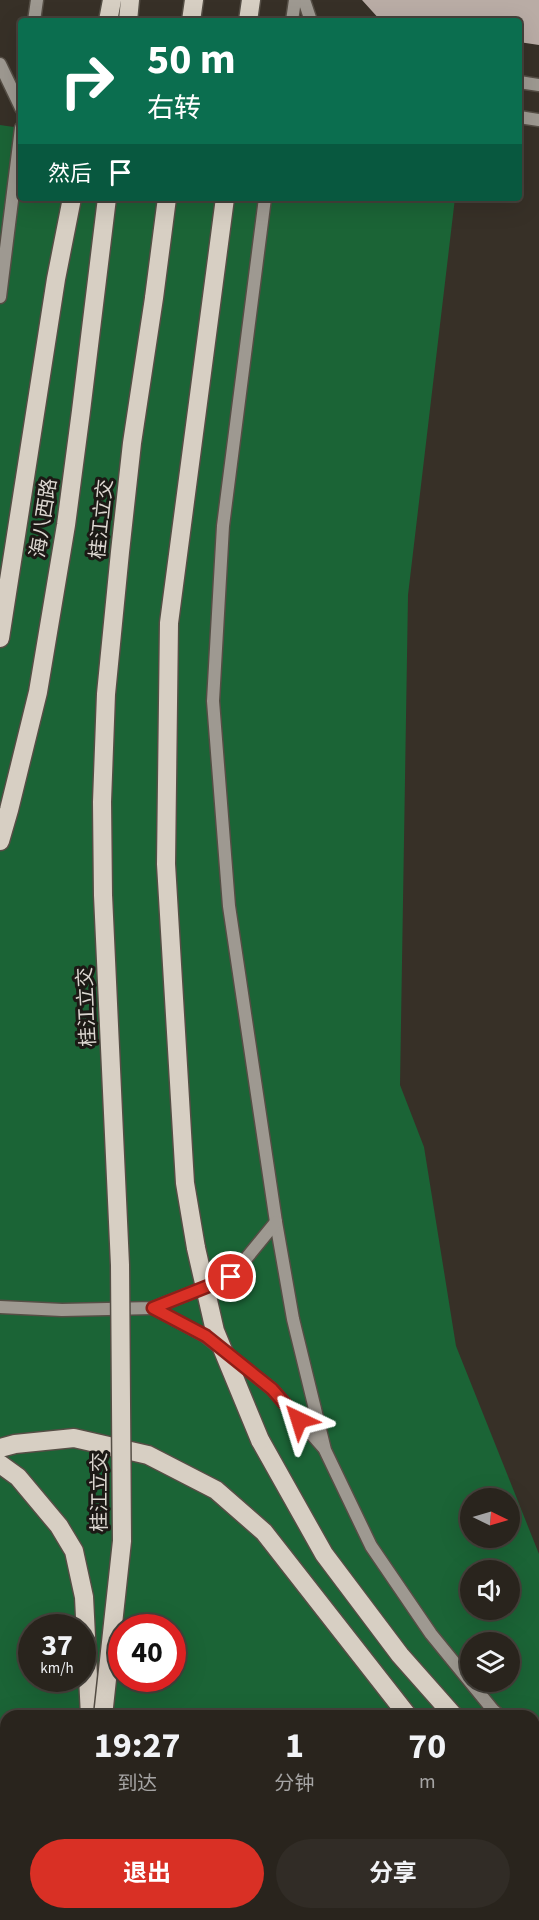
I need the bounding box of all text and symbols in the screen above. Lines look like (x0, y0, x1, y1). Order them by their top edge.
text: 50 m (147, 30, 236, 90)
icon: right (48, 42, 126, 120)
text: 右转 (147, 89, 201, 128)
icon: arrive (104, 156, 137, 189)
text: 然后 (48, 158, 92, 190)
street label: 海八西路 (24, 476, 64, 560)
street label: 桂江立交 (84, 478, 120, 560)
street label: 桂江立交 (71, 966, 103, 1048)
pin (205, 1251, 256, 1302)
icon: arrive (214, 1260, 247, 1293)
position arrow (267, 1388, 331, 1452)
street label: 桂江立交 (86, 1452, 114, 1532)
north arrow (460, 1488, 520, 1548)
map controls (460, 1488, 520, 1692)
button: sound (460, 1560, 520, 1620)
speed limit sign: 40 (108, 1614, 186, 1692)
text: 37 (41, 1624, 73, 1667)
button: layers (460, 1632, 520, 1692)
text: km/h (40, 1658, 74, 1679)
text: 19:27 (94, 1720, 181, 1771)
text: 1 (285, 1720, 304, 1771)
text: 70 (408, 1721, 446, 1772)
text: m (419, 1768, 436, 1796)
text: 到达 (117, 1770, 157, 1798)
text: 分钟 (274, 1770, 314, 1798)
button: 退出 (30, 1839, 264, 1908)
button: 分享 (276, 1839, 510, 1908)

